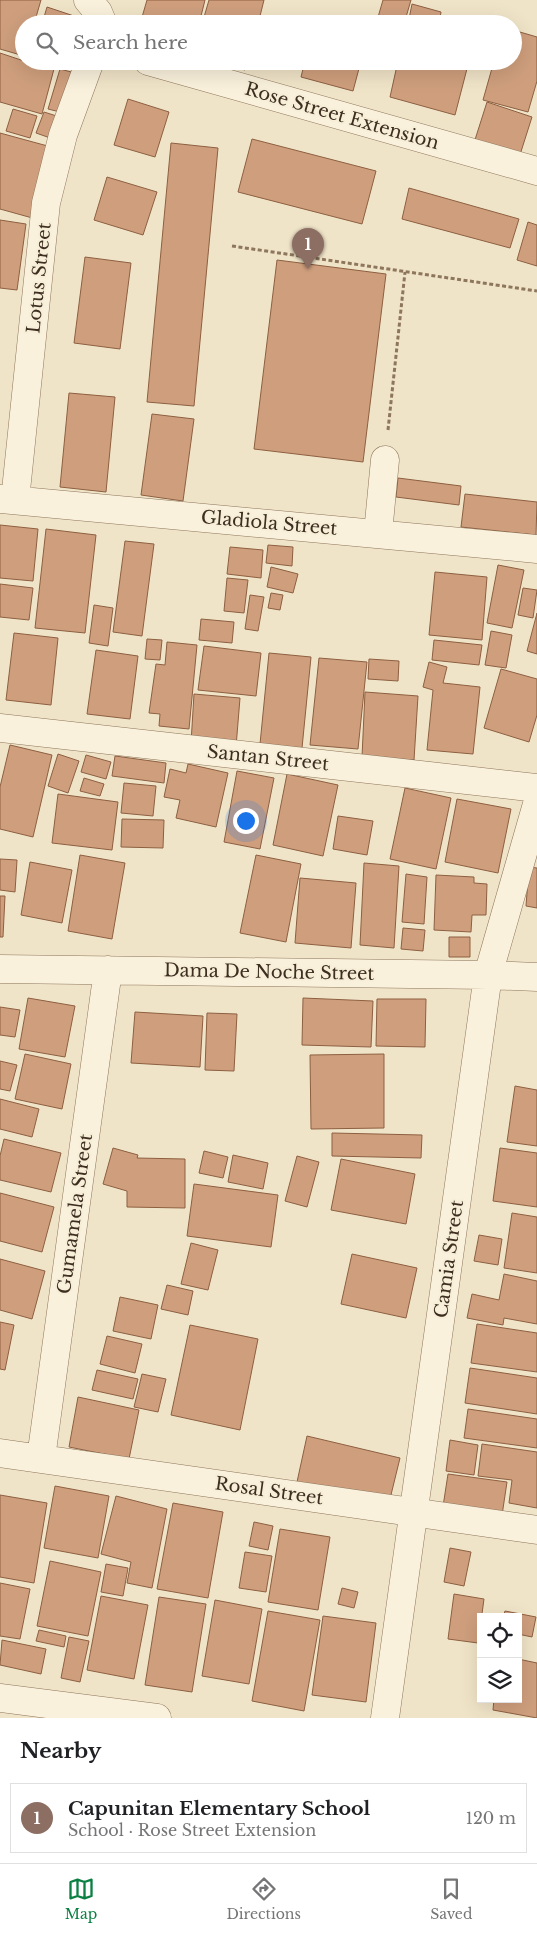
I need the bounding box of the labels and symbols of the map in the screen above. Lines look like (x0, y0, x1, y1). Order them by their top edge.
street label: Rose Street Extension (242, 78, 442, 154)
street label: Lotus Street (22, 221, 56, 334)
pin: 1 (292, 228, 324, 269)
street label: Gladiola Street (200, 506, 338, 540)
street label: Santan Street (206, 741, 330, 775)
your location (233, 808, 259, 834)
street label: Dama De Noche Street (164, 959, 375, 985)
street label: Gumamela Street (53, 1132, 97, 1296)
street label: Camia Street (430, 1198, 468, 1319)
street label: Rosal Street (213, 1473, 325, 1510)

